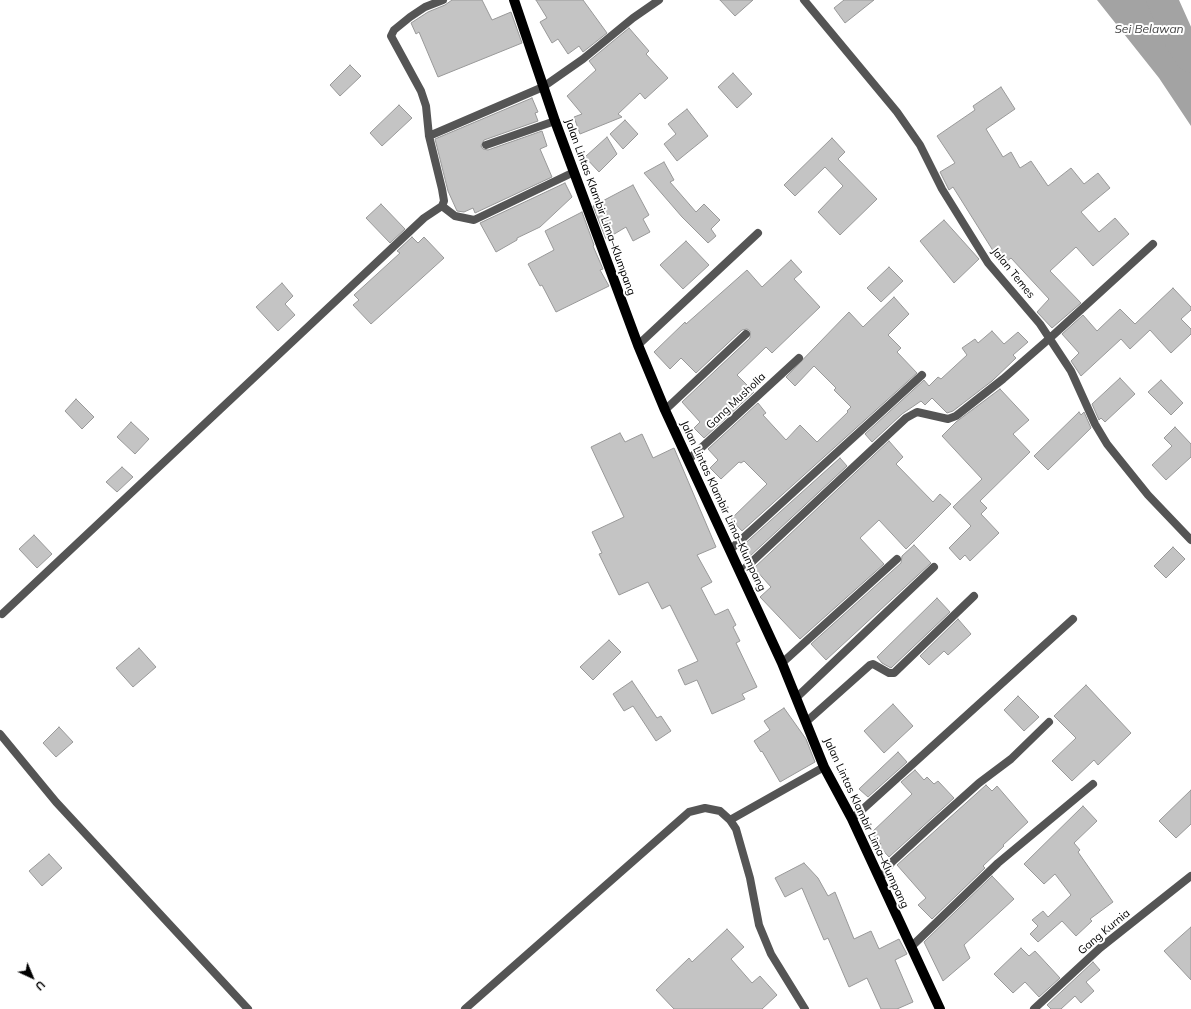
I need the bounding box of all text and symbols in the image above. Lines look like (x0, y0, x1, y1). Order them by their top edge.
water label: Sei Belawan (1114, 22, 1184, 36)
street label: Jalan Lintas Klambir Lima–Klumpang (562, 117, 638, 297)
street label: Jalan Temes (988, 245, 1038, 301)
street label: Gang Musholla (704, 370, 768, 432)
street label: Jalan Lintas Klambir Lima–Klumpang (678, 419, 768, 593)
street label: Jalan Lintas Klambir Lima–Klumpang (821, 736, 911, 910)
street label: Gang Kurnia (1075, 907, 1133, 957)
north arrow (12, 957, 52, 997)
text: U (33, 978, 48, 993)

